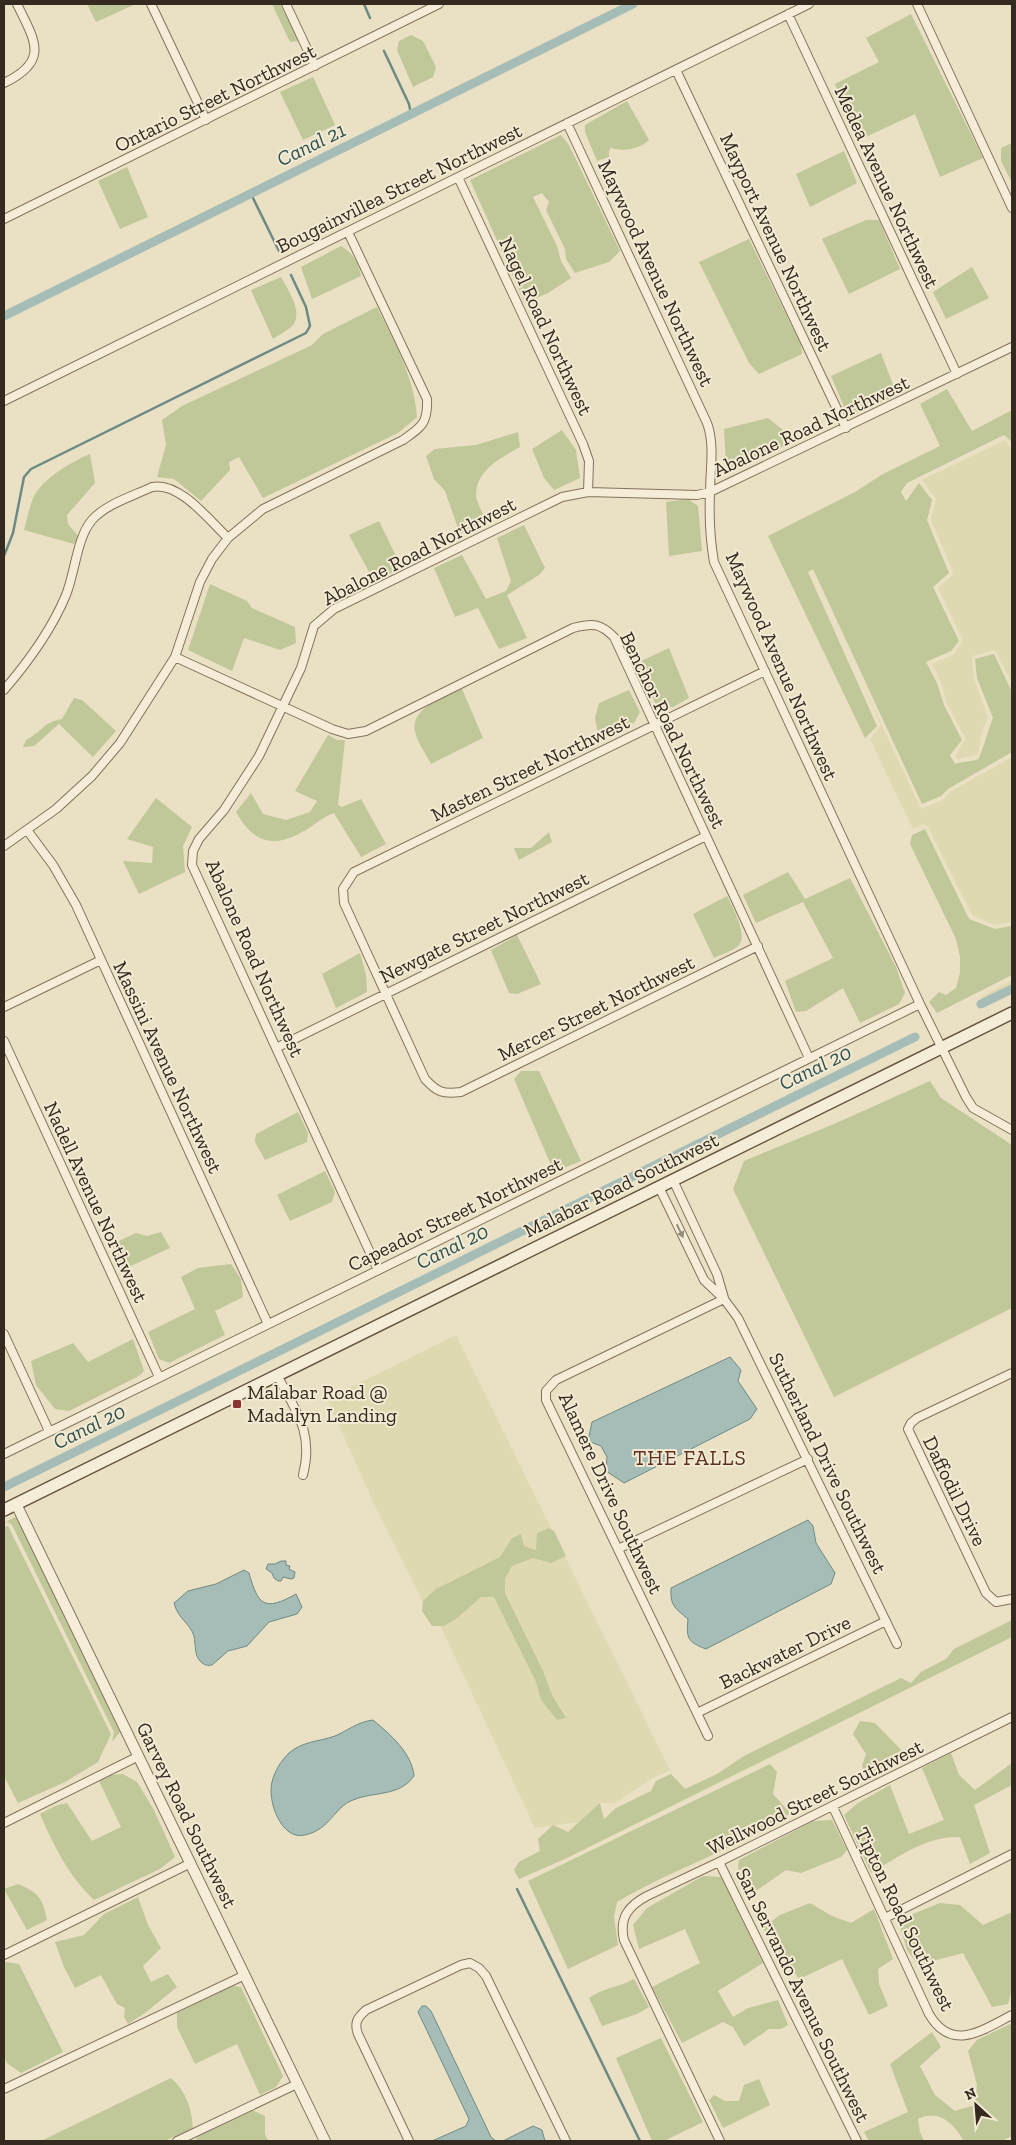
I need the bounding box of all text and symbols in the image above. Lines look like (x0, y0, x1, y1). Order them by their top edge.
street label: Ontario Street Northwest (110, 39, 320, 157)
street label: Medea Avenue Northwest (830, 82, 945, 292)
water label: Canal 21 (272, 117, 350, 171)
street label: Bougainvillea Street Northwest (272, 118, 526, 258)
street label: Mayport Avenue Northwest (715, 129, 837, 355)
street label: Maywood Avenue Northwest (593, 156, 719, 391)
street label: Nagel Road Northwest (494, 233, 598, 419)
street label: Abalone Road Northwest (709, 370, 913, 482)
street label: Abalone Road Northwest (318, 492, 520, 610)
street label: Maywood Avenue Northwest (721, 548, 843, 784)
street label: Benchor Road Northwest (615, 628, 731, 833)
street label: Masten Street Northwest (427, 709, 634, 827)
street label: Abalone Road Northwest (201, 855, 310, 1061)
street label: Newgate Street Northwest (375, 866, 593, 988)
street label: Mercer Street Northwest (494, 950, 699, 1066)
street label: Massini Avenue Northwest (108, 957, 228, 1177)
water label: Canal 20 (775, 1039, 855, 1095)
street label: Nadell Avenue Northwest (39, 1098, 153, 1307)
street label: Malabar Road Southwest (520, 1127, 723, 1243)
street label: Capeador Street Northwest (344, 1151, 567, 1276)
water label: Canal 20 (412, 1218, 492, 1274)
one-way arrow (677, 1224, 685, 1238)
street label: Sutherland Drive Southwest (764, 1349, 892, 1578)
place label: Malabar Road @ Madalyn Landing (247, 1380, 397, 1427)
street label: Alamere Drive Southwest (554, 1388, 669, 1598)
water label: Canal 20 (49, 1398, 129, 1454)
marker: Malabar Road @ Madalyn Landing (231, 1398, 243, 1410)
street label: Daffodil Drive (918, 1432, 992, 1550)
district label: THE FALLS (633, 1445, 747, 1470)
street label: Backwater Drive (716, 1610, 854, 1694)
street label: Garvey Road Southwest (132, 1718, 243, 1912)
street label: Wellwood Street Southwest (703, 1734, 927, 1860)
street label: Tipton Road Southwest (850, 1823, 960, 2015)
street label: San Servando Avenue Southwest (731, 1864, 875, 2127)
north arrow (951, 2080, 1001, 2130)
text: N (962, 2084, 979, 2104)

